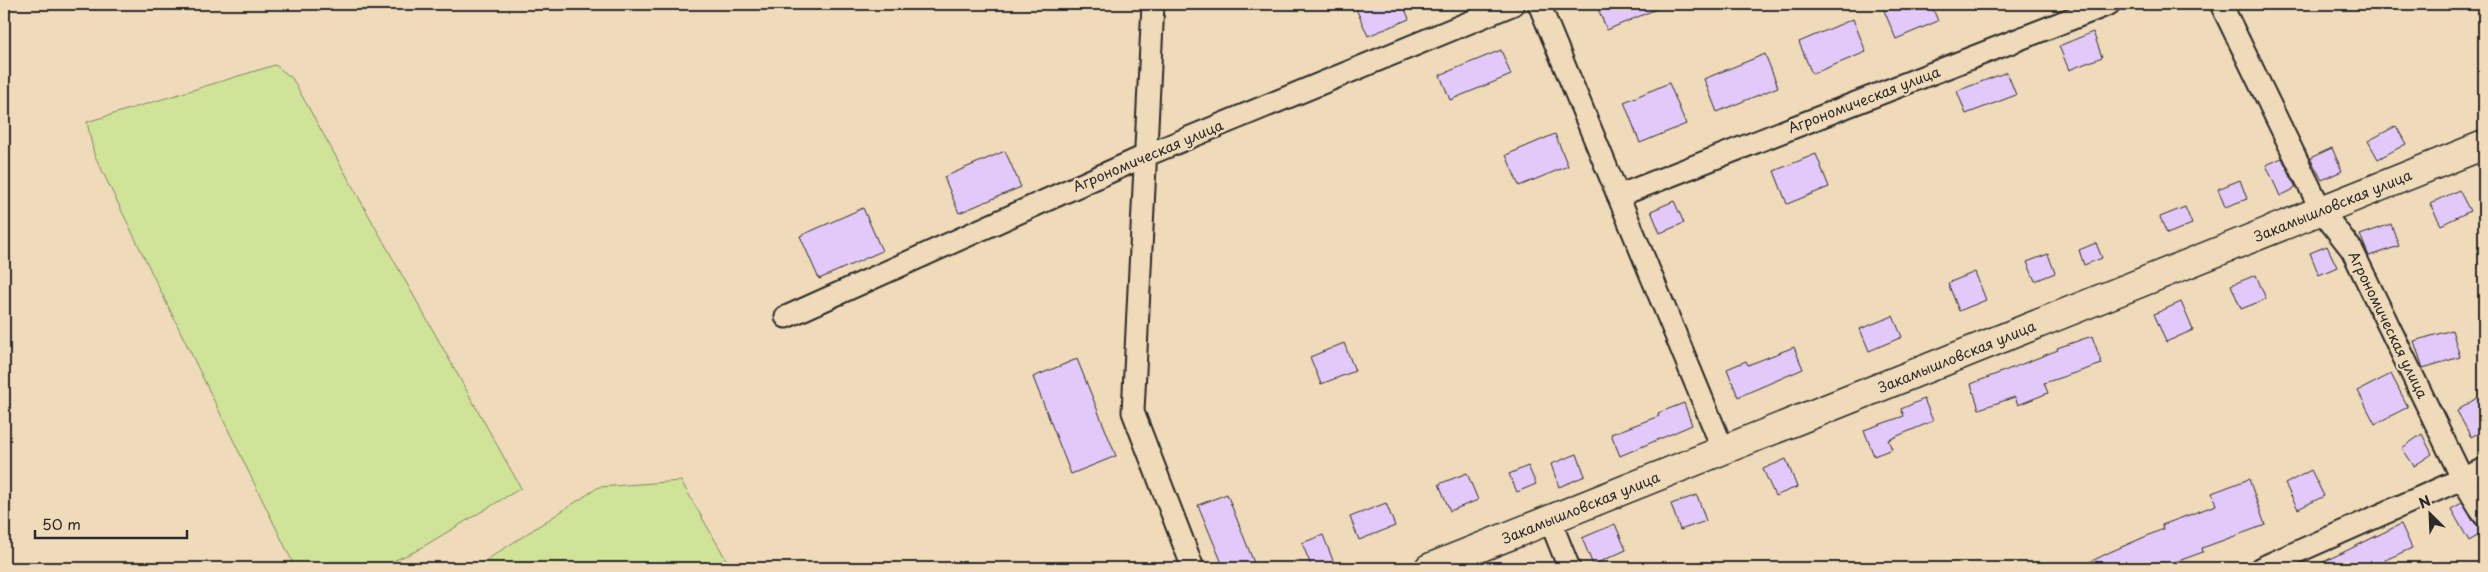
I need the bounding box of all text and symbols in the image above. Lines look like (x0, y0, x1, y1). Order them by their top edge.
street label: Агрономическая улица (1785, 61, 1943, 138)
street label: Агрономическая улица (1069, 114, 1226, 197)
street label: Закамышловская улица (2251, 164, 2415, 247)
street label: Агрономическая улица (2344, 248, 2433, 402)
street label: Закамышловская улица (1875, 315, 2039, 398)
street label: Закамышловская улица (1499, 466, 1663, 549)
north arrow (2406, 490, 2456, 540)
text: N (2415, 490, 2434, 514)
scale bar (35, 507, 188, 539)
text: 50 m (42, 512, 81, 535)

